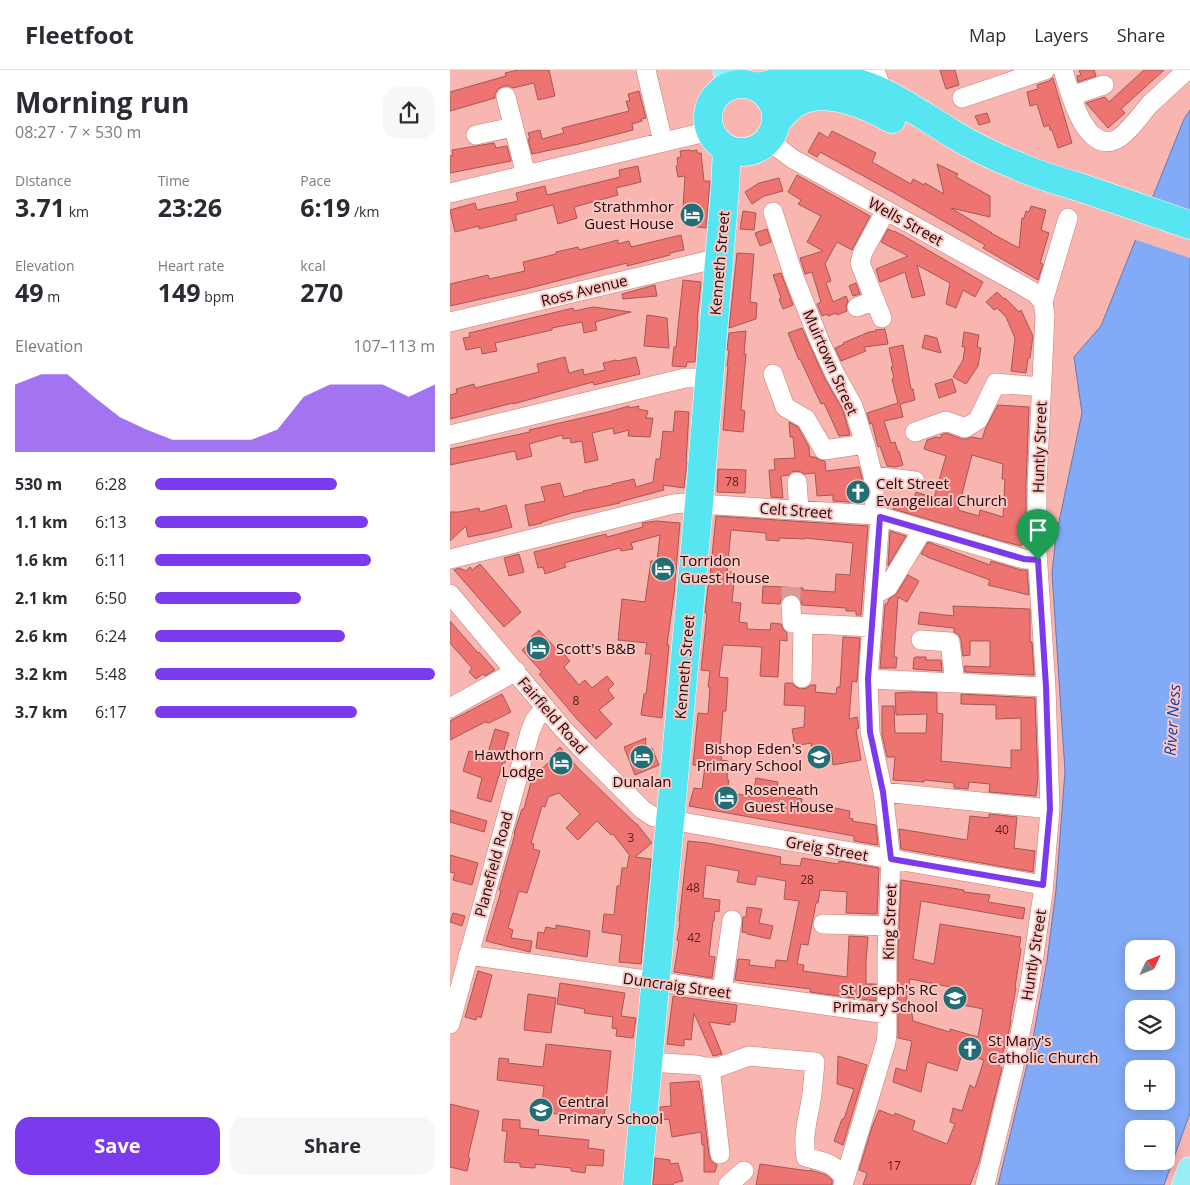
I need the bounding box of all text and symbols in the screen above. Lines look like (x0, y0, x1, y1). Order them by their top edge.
text: Fleetfoot (25, 18, 134, 51)
text: Map (969, 23, 1006, 47)
text: Layers (1034, 23, 1089, 47)
text: Share (1117, 23, 1165, 47)
text: Morning run (15, 83, 189, 121)
button: share (383, 87, 435, 139)
text: 08:27 · 7 × 530 m (15, 121, 141, 143)
text: Distance (15, 171, 71, 190)
text: Time (158, 171, 190, 190)
text: Pace (300, 171, 331, 190)
text: 3.71 (15, 190, 65, 224)
text: 23:26 (158, 190, 222, 224)
text: 6:19 (300, 190, 350, 224)
street label: Wells Street (865, 192, 947, 250)
place label: Strathmhor Guest House (584, 196, 674, 233)
text: km (65, 202, 89, 221)
text: /km (350, 202, 379, 221)
hotel icon: Strathmhor Guest House (679, 202, 705, 228)
street label: Kenneth Street (704, 210, 734, 316)
text: Elevation (15, 256, 74, 275)
text: Heart rate (158, 256, 224, 275)
text: kcal (300, 256, 326, 275)
street label: Ross Avenue (539, 270, 629, 310)
text: 49 (15, 275, 44, 309)
text: 149 (158, 275, 201, 309)
text: 270 (300, 275, 343, 309)
text: m (44, 287, 60, 306)
text: bpm (201, 287, 234, 306)
street label: Muirtown Street (799, 306, 863, 418)
text: Elevation (15, 335, 83, 357)
text: 107–113 m (353, 335, 435, 357)
street label: Huntly Street (1027, 401, 1051, 493)
text: 530 m (15, 473, 62, 495)
text: 6:28 (95, 473, 127, 495)
house number: 78 (725, 473, 739, 490)
place label: Celt Street Evangelical Church (876, 473, 1007, 510)
church icon: Celt Street Evangelical Church (845, 479, 871, 505)
street label: Celt Street (759, 497, 833, 523)
pin (1017, 509, 1059, 560)
text: 1.1 km (15, 511, 68, 533)
text: 6:13 (95, 511, 127, 533)
icon: arrive (1024, 516, 1052, 544)
text: 1.6 km (15, 549, 68, 571)
text: 6:11 (95, 549, 127, 571)
place label: Torridon Guest House (680, 550, 770, 587)
hotel icon: Torridon Guest House (650, 556, 676, 582)
text: 2.1 km (15, 587, 68, 609)
text: 6:50 (95, 587, 127, 609)
street label: Kenneth Street (669, 614, 699, 720)
text: 2.6 km (15, 625, 68, 647)
text: 6:24 (95, 625, 127, 647)
hotel icon: Scott's B&B (525, 635, 551, 661)
place label: Scott's B&B (556, 638, 636, 658)
text: 3.2 km (15, 663, 68, 685)
text: 5:48 (95, 663, 127, 685)
street label: Fairfield Road (514, 672, 592, 758)
water label: River Ness (1159, 683, 1185, 757)
house number: 8 (573, 692, 580, 709)
text: 3.7 km (15, 701, 68, 723)
text: 6:17 (95, 701, 127, 723)
place label: Bishop Eden's Primary School (697, 738, 802, 775)
place label: Hawthorn Lodge (474, 744, 544, 781)
hotel icon: Dunalan (629, 744, 655, 770)
school or university icon: Bishop Eden's Primary School (806, 744, 832, 770)
hotel icon: Hawthorn Lodge (548, 750, 574, 776)
place label: Dunalan (613, 771, 671, 791)
place label: Roseneath Guest House (744, 779, 834, 816)
hotel icon: Roseneath Guest House (713, 785, 739, 811)
street label: Planefield Road (469, 809, 517, 919)
house number: 40 (995, 821, 1009, 838)
house number: 3 (628, 829, 635, 846)
street label: Greig Street (784, 831, 870, 865)
house number: 28 (800, 871, 814, 888)
house number: 48 (686, 879, 700, 896)
street label: King Street (878, 884, 900, 960)
street label: Huntly Street (1016, 908, 1050, 1002)
house number: 42 (687, 929, 701, 946)
north arrow (1125, 940, 1175, 990)
map controls (1125, 940, 1175, 1170)
street label: Duncraig Street (622, 968, 732, 1002)
place label: St Joseph's RC Primary School (833, 979, 938, 1016)
school or university icon: St Joseph's RC Primary School (942, 985, 968, 1011)
button: layers (1125, 1000, 1175, 1050)
place label: St Mary's Catholic Church (988, 1030, 1098, 1067)
church icon: St Mary's Catholic Church (957, 1036, 983, 1062)
button: + (1125, 1060, 1175, 1110)
place label: Central Primary School (558, 1091, 663, 1128)
school or university icon: Central Primary School (528, 1097, 554, 1123)
button: Save (15, 1117, 220, 1175)
button: Share (230, 1117, 435, 1175)
button: − (1125, 1120, 1175, 1170)
house number: 17 (887, 1157, 901, 1174)

